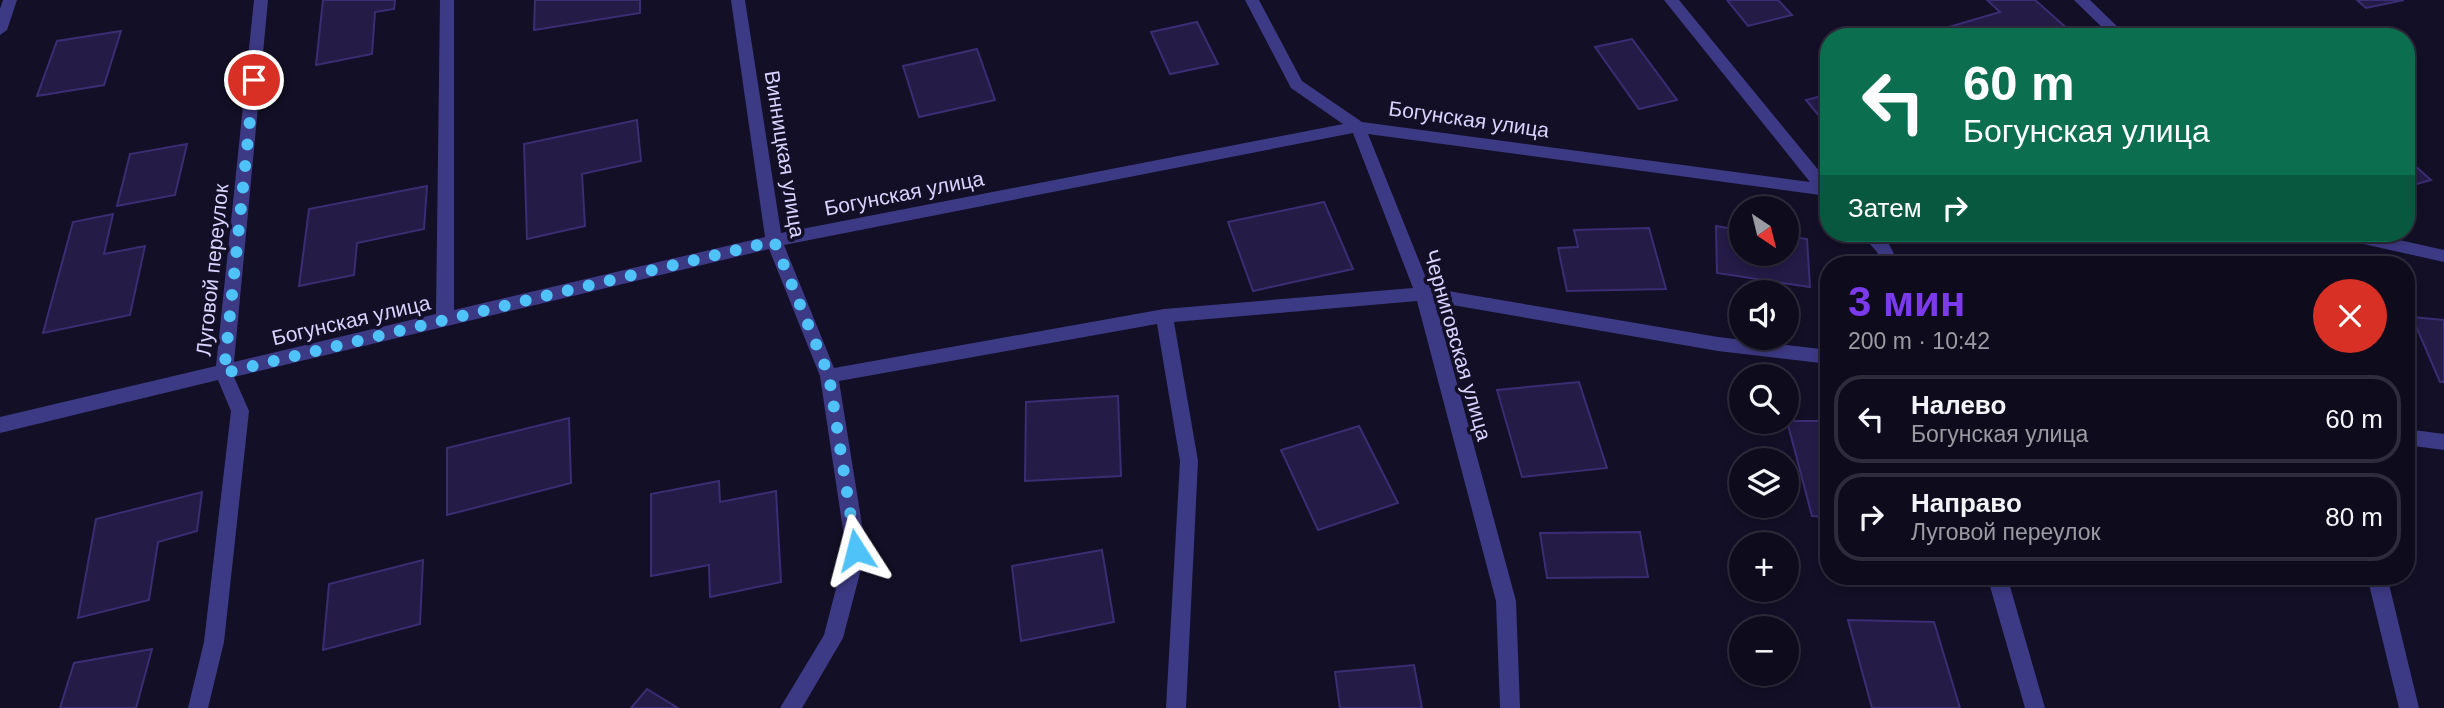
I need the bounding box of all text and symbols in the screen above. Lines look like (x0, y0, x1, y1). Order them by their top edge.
pin (224, 50, 284, 110)
icon: left (1848, 56, 1939, 147)
text: 60 m (1963, 56, 2075, 110)
icon: arrive (235, 61, 273, 99)
street label: Винницкая улица (760, 69, 810, 240)
street label: Богунская улица (1387, 96, 1551, 142)
text: Богунская улица (1963, 113, 2210, 149)
street label: Богунская улица (822, 166, 986, 220)
street label: Луговой переулок (192, 182, 233, 357)
icon: right (1936, 189, 1974, 227)
text: Затем (1848, 193, 1922, 223)
north arrow (1729, 196, 1799, 266)
map controls (1729, 196, 1799, 686)
street label: Черниговская улица (1420, 247, 1496, 443)
text: 3 мин (1848, 278, 1965, 325)
button: close (2313, 279, 2387, 353)
button: sound (1729, 280, 1799, 350)
street label: Богунская улица (269, 291, 433, 349)
text: 200 m · 10:42 (1848, 328, 1990, 354)
button: search (1729, 364, 1799, 434)
text: Налево (1911, 390, 2006, 420)
icon: left (1852, 400, 1890, 438)
text: 60 m (2325, 404, 2383, 434)
text: Богунская улица (1911, 421, 2088, 447)
button: layers (1729, 448, 1799, 518)
text: Направо (1911, 488, 2022, 518)
icon: right (1852, 498, 1890, 536)
text: 80 m (2325, 502, 2383, 532)
position arrow (819, 513, 893, 587)
text: Луговой переулок (1911, 519, 2101, 545)
button: + (1729, 532, 1799, 602)
button: − (1729, 616, 1799, 686)

